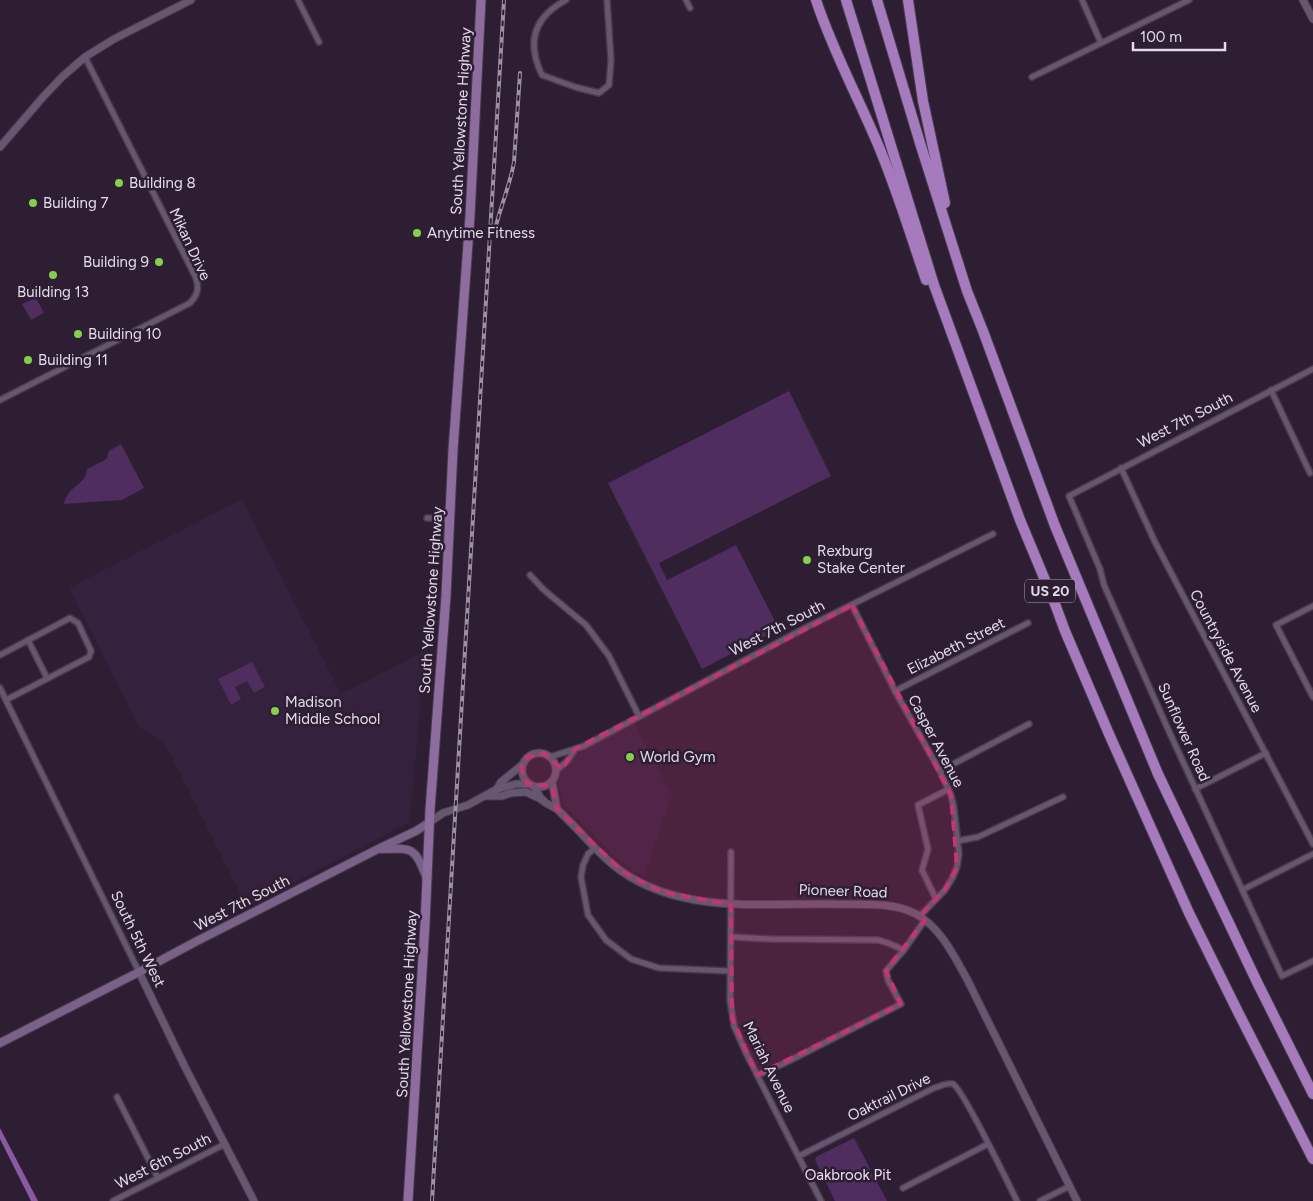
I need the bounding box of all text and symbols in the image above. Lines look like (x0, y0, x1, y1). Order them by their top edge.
scale bar (1133, 20, 1226, 52)
street label: South Yellowstone Highway (447, 27, 475, 215)
text: 100 m (1140, 28, 1182, 46)
place label: Building 8 (129, 174, 196, 192)
marker: Building 8 (113, 177, 125, 189)
place label: Building 7 (43, 194, 109, 212)
marker: Building 7 (27, 197, 39, 209)
street label: Mikan Drive (165, 205, 215, 283)
place label: Anytime Fitness (427, 224, 535, 242)
marker: Anytime Fitness (411, 227, 423, 239)
place label: Building 9 (83, 253, 149, 271)
marker: Building 9 (153, 256, 165, 268)
marker: Building 13 (47, 269, 59, 281)
place label: Building 13 (17, 283, 89, 301)
place label: Building 10 (88, 325, 161, 343)
marker: Building 10 (72, 328, 84, 340)
place label: Building 11 (38, 351, 108, 369)
marker: Building 11 (22, 354, 34, 366)
street label: West 7th South (1134, 388, 1236, 452)
street label: South Yellowstone Highway (415, 506, 447, 694)
place label: Rexburg Stake Center (817, 542, 905, 577)
marker: Rexburg Stake Center (801, 554, 813, 566)
road number: US 20 (1025, 580, 1075, 602)
street label: Countryside Avenue (1186, 586, 1266, 716)
street label: West 7th South (726, 596, 828, 660)
street label: Elizabeth Street (904, 613, 1008, 678)
street label: Sunflower Road (1154, 680, 1214, 784)
street label: Casper Avenue (904, 692, 968, 790)
place label: Madison Middle School (285, 693, 380, 728)
marker: Madison Middle School (269, 705, 281, 717)
place label: World Gym (640, 748, 715, 766)
marker: World Gym (624, 751, 636, 763)
street label: West 7th South (191, 871, 293, 935)
street label: Pioneer Road (798, 880, 888, 902)
street label: South 5th West (107, 888, 169, 990)
street label: South Yellowstone Highway (393, 910, 421, 1098)
street label: Mariah Avenue (739, 1018, 799, 1116)
street label: Oaktrail Drive (845, 1069, 933, 1125)
street label: West 6th South (112, 1129, 214, 1193)
park label: Oakbrook Pit (805, 1166, 892, 1184)

